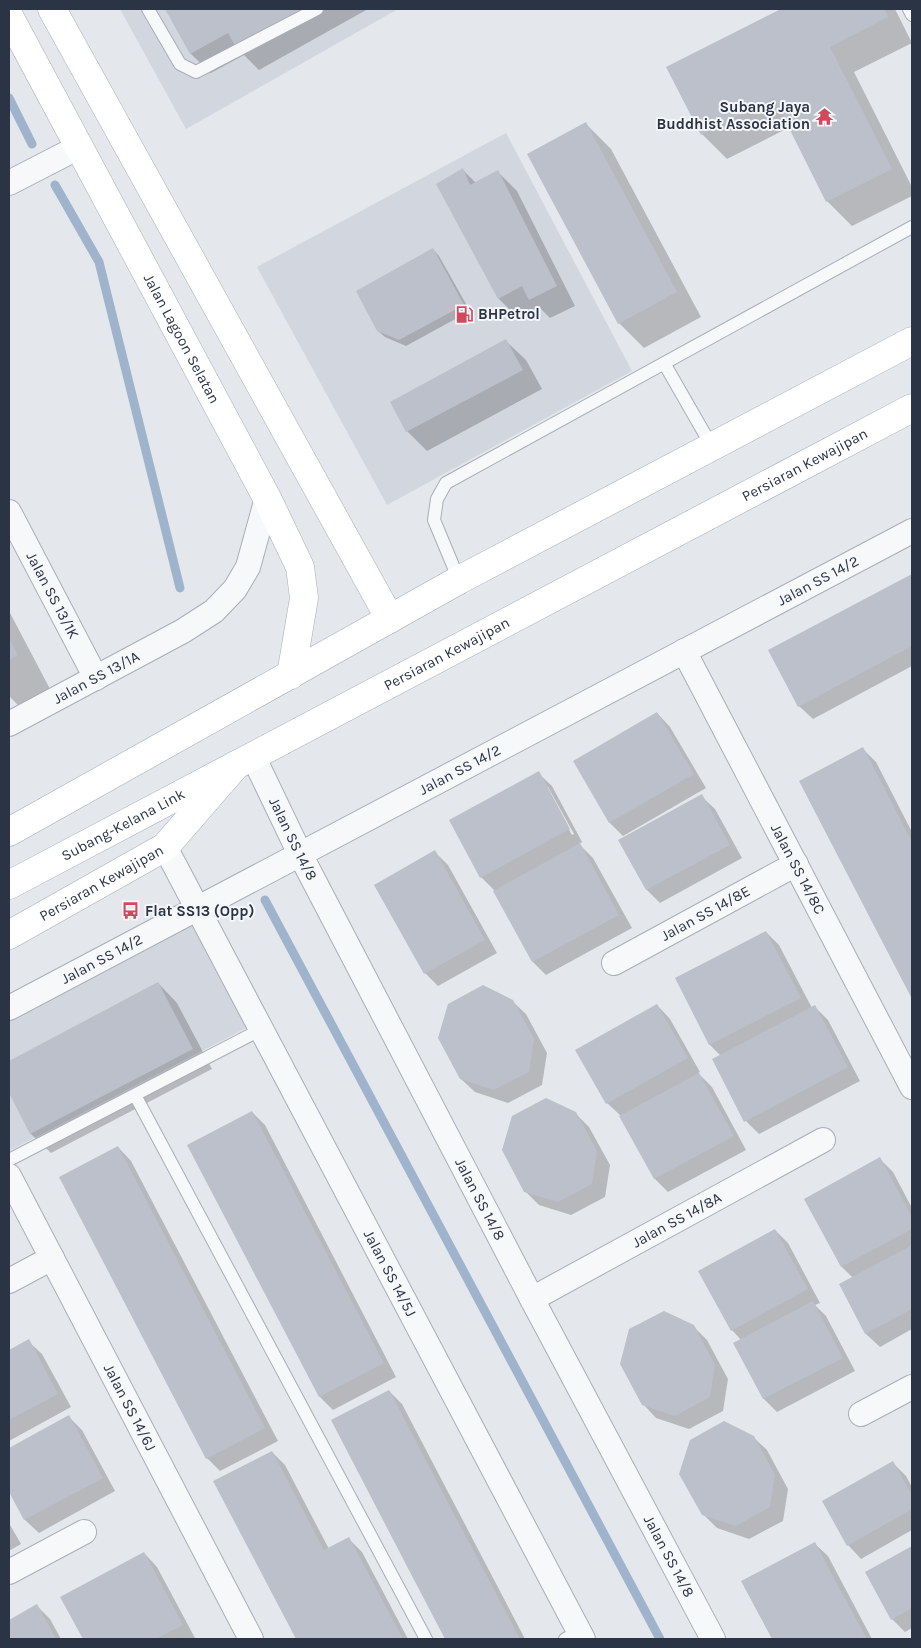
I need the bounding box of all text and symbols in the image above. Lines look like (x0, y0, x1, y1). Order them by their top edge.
place label: Subang Jaya Buddhist Association (657, 98, 810, 133)
temple icon: Subang Jaya Buddhist Association (814, 106, 834, 126)
street label: Jalan Lagoon Selatan (140, 271, 224, 407)
fuel station icon: BHPetrol (454, 304, 474, 324)
place label: BHPetrol (478, 305, 540, 323)
street label: Persiaran Kewajipan (739, 424, 871, 505)
street label: Jalan SS 13/1K (22, 549, 83, 642)
street label: Jalan SS 14/2 (774, 552, 862, 610)
street label: Persiaran Kewajipan (381, 613, 513, 694)
street label: Jalan SS 13/1A (50, 647, 143, 708)
street label: Jalan SS 14/2 (416, 741, 504, 799)
street label: Subang-Kelana Link (58, 785, 188, 865)
street label: Jalan SS 14/8 (265, 794, 321, 883)
street label: Jalan SS 14/8C (767, 821, 829, 917)
street label: Persiaran Kewajipan (36, 841, 167, 925)
street label: Jalan SS 14/8E (658, 882, 753, 945)
bus stop icon: Flat SS13 (Opp) (121, 901, 141, 921)
place label: Flat SS13 (Opp) (145, 902, 254, 920)
street label: Jalan SS 14/2 (58, 930, 146, 988)
street label: Jalan SS 14/8 (451, 1155, 509, 1243)
street label: Jalan SS 14/8A (629, 1188, 725, 1251)
street label: Jalan SS 14/5J (360, 1227, 420, 1320)
street label: Jalan SS 14/6J (100, 1361, 160, 1454)
street label: Jalan SS 14/8 (640, 1512, 698, 1600)

